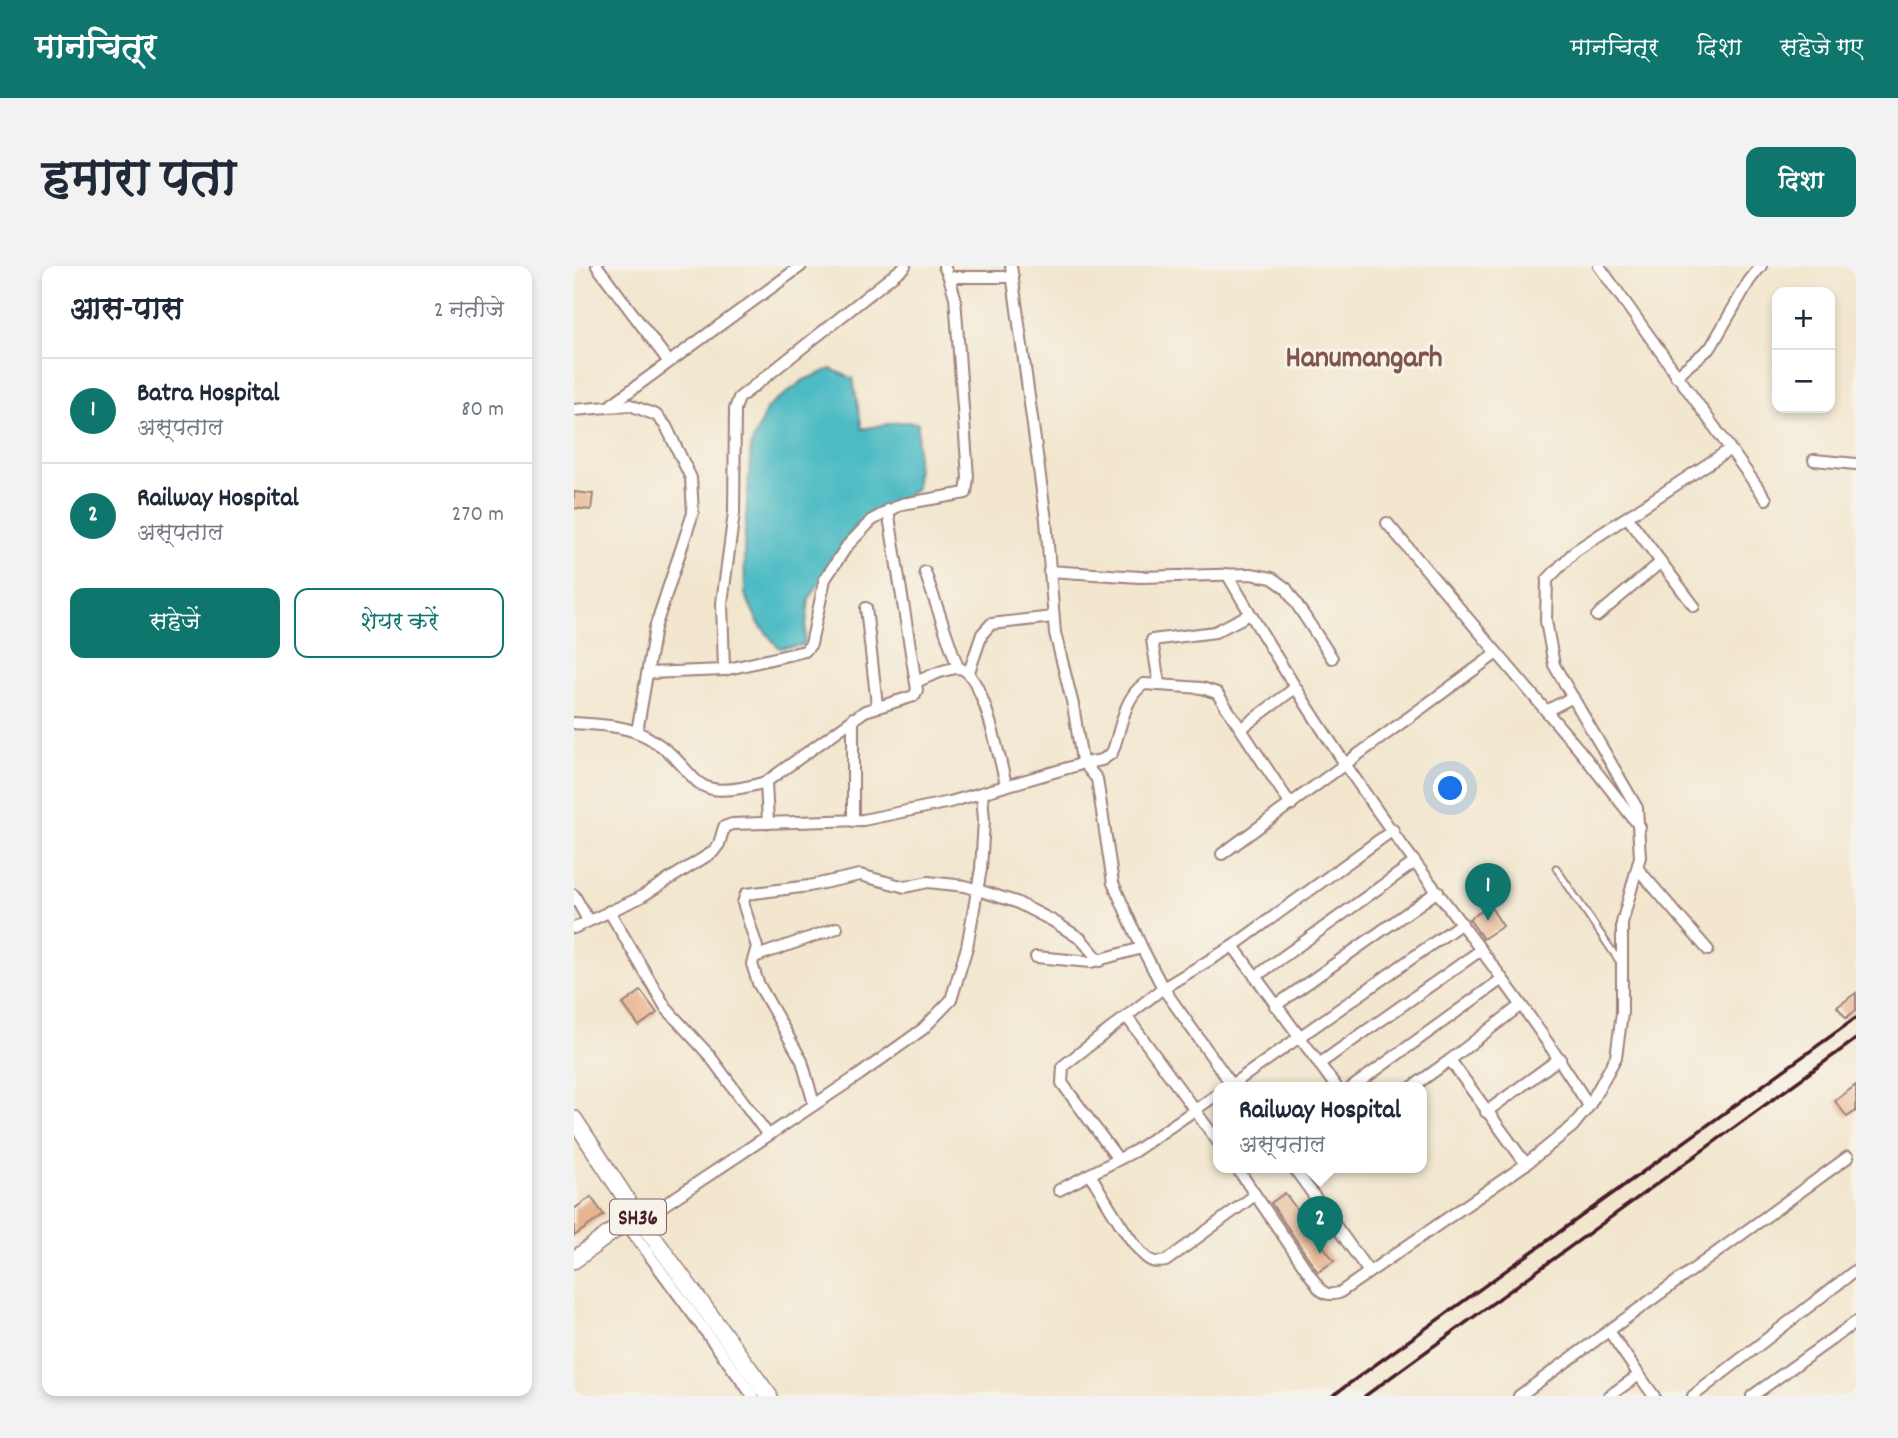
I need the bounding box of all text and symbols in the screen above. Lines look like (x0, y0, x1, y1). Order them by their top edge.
text: मानचित्र (35, 26, 157, 73)
text: मानचित्र (1570, 32, 1658, 66)
text: दिशा (1696, 32, 1742, 66)
text: सहेजे गए (1780, 32, 1863, 66)
text: हमारा पता (42, 147, 236, 217)
button: दिशा (1746, 147, 1856, 217)
map controls (1772, 287, 1835, 413)
button: + (1772, 287, 1835, 350)
text: आस-पास (70, 290, 182, 333)
text: 2 नतीजे (434, 295, 504, 328)
district label: Hanumangarh (1286, 339, 1442, 382)
button: − (1772, 350, 1835, 413)
text: Batra Hospital (137, 376, 279, 413)
text: 1 (90, 394, 96, 427)
text: 80 m (461, 394, 504, 427)
text: अस्पताल (137, 413, 223, 446)
text: Railway Hospital (137, 481, 299, 518)
text: 2 (88, 499, 98, 532)
text: 270 m (452, 499, 504, 532)
text: अस्पताल (137, 518, 223, 551)
button: सहेजें (70, 588, 280, 658)
button: शेयर करें (294, 588, 504, 658)
your location (1433, 771, 1467, 805)
pin: 1 (1465, 863, 1511, 921)
popup (1213, 1082, 1427, 1173)
text: Railway Hospital (1239, 1093, 1401, 1130)
text: अस्पताल (1239, 1130, 1325, 1163)
pin: 2 (1297, 1196, 1343, 1254)
road number: SH36 (610, 1200, 666, 1234)

